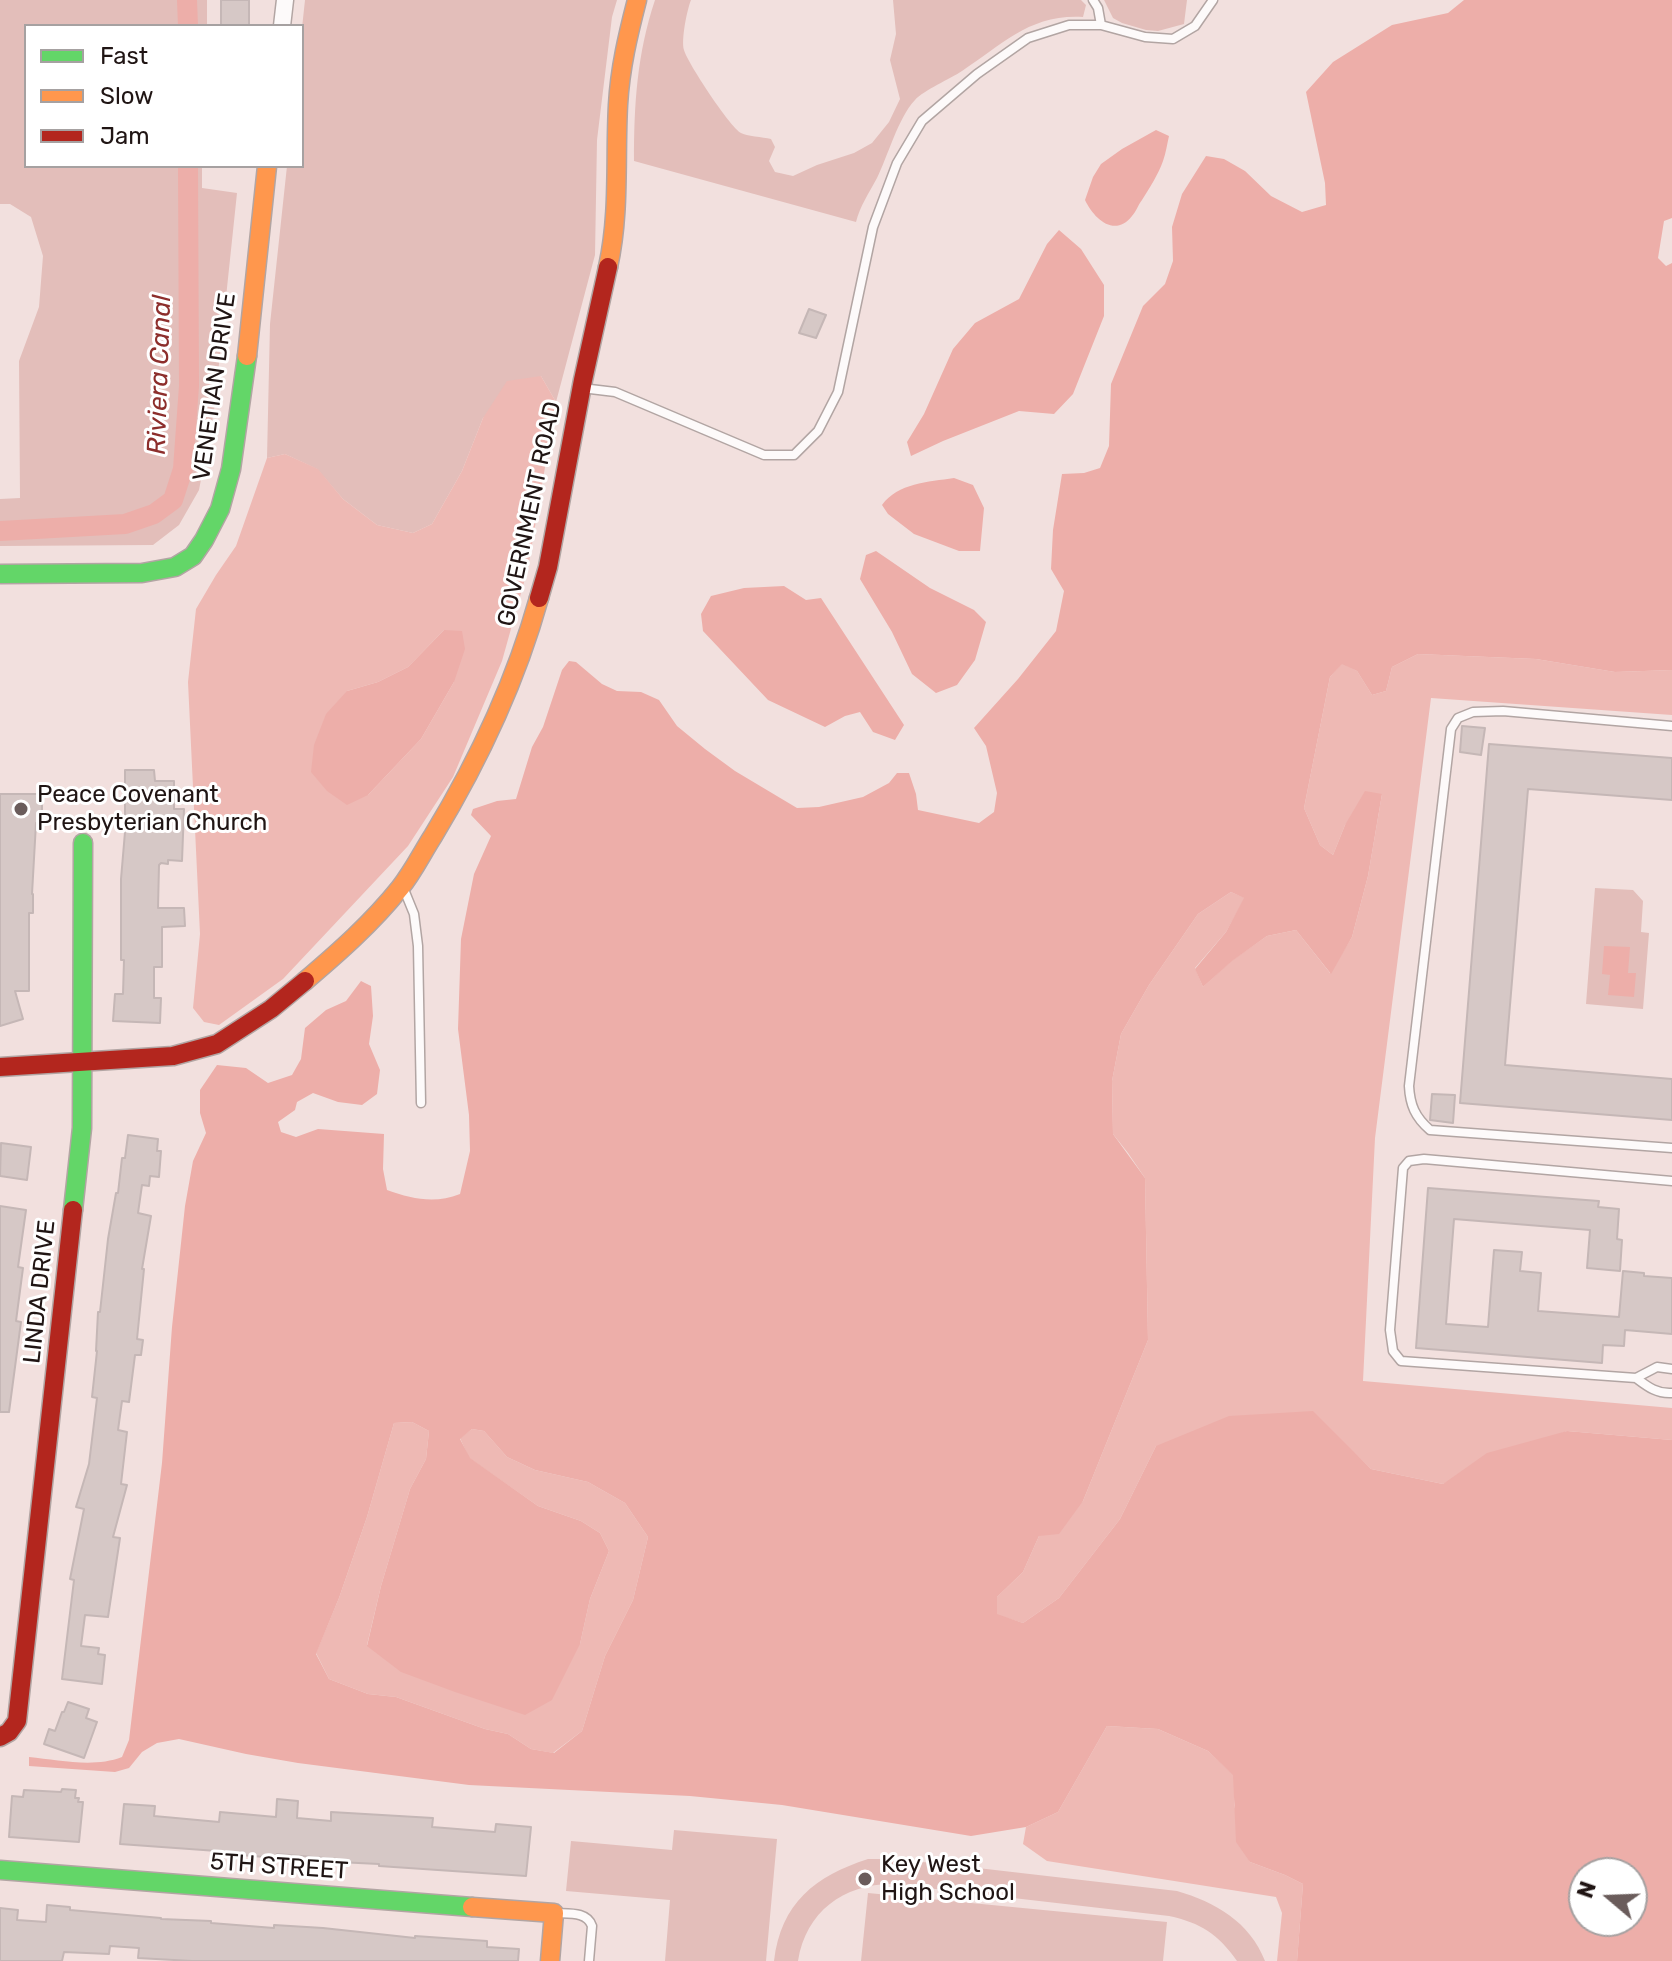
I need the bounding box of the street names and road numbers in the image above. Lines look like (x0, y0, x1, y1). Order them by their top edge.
street label: VENETIAN DRIVE (188, 291, 242, 483)
street label: GOVERNMENT ROAD (492, 399, 568, 629)
street label: LINDA DRIVE (18, 1219, 62, 1365)
street label: 5TH STREET (209, 1848, 349, 1886)

